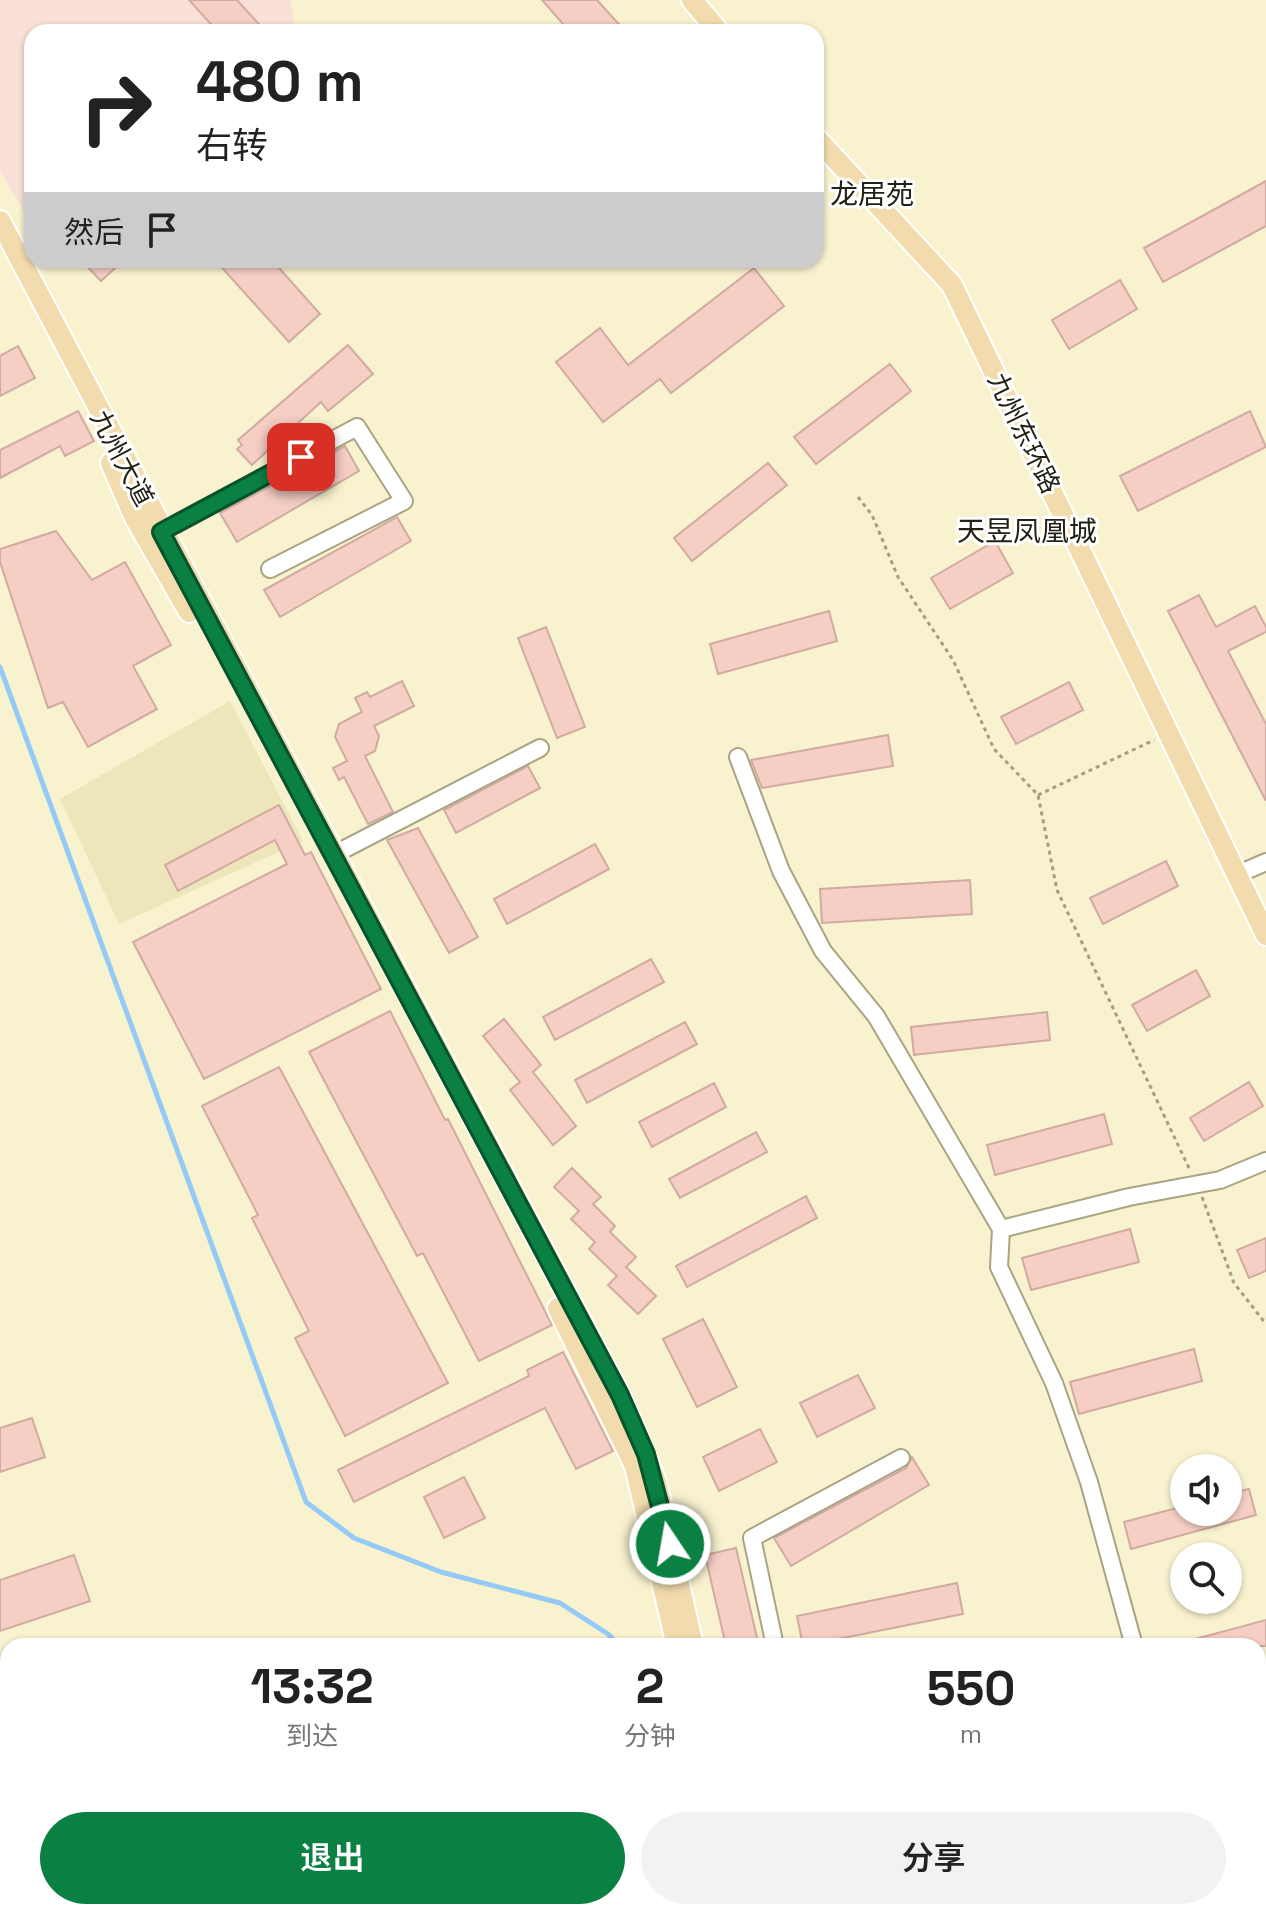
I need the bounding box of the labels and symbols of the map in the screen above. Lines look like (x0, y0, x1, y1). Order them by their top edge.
district label: 龙居苑 (830, 176, 914, 212)
street label: 九州东环路 (980, 367, 1068, 499)
street label: 九州大道 (83, 404, 161, 512)
pin (267, 423, 335, 491)
district label: 天昱凤凰城 (957, 513, 1097, 549)
position arrow (628, 1502, 712, 1586)

